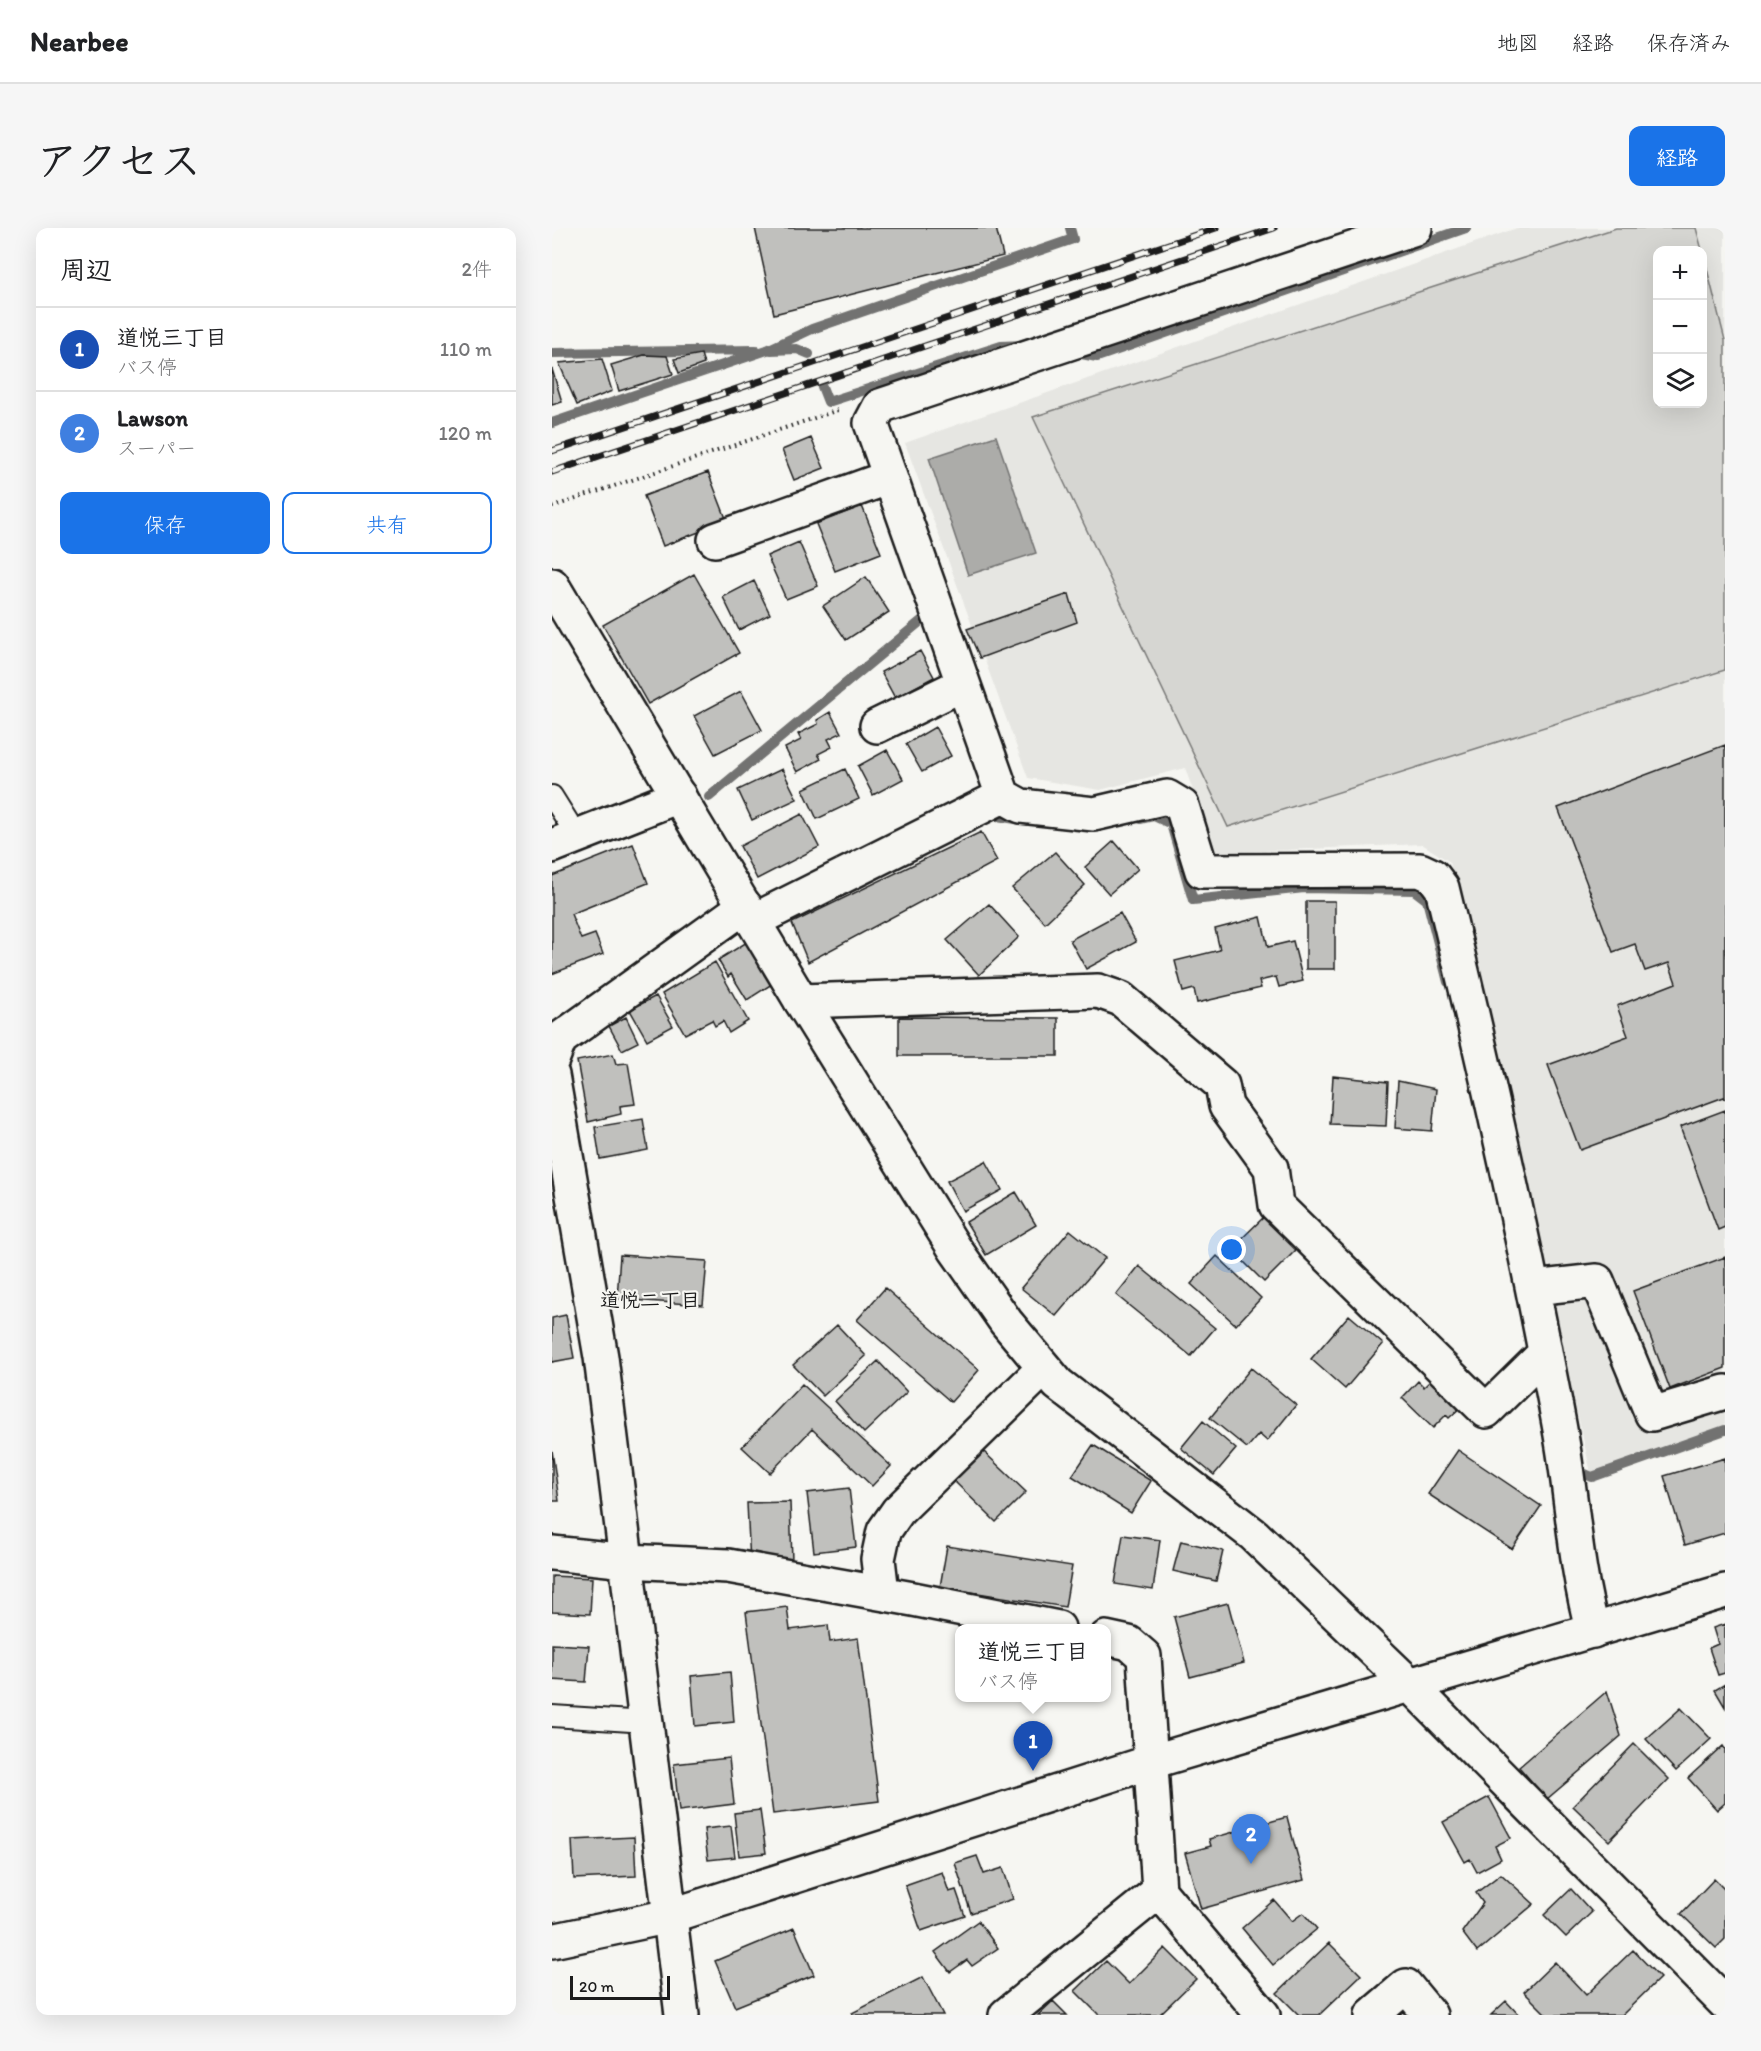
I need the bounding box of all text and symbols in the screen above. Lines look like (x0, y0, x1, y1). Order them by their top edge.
text: Nearbee (30, 24, 129, 58)
text: 地図 (1497, 30, 1539, 55)
text: 経路 (1572, 30, 1614, 55)
text: 保存済み (1647, 30, 1731, 55)
button: 経路 (1629, 126, 1725, 186)
text: アクセス (36, 135, 201, 186)
map controls (1653, 246, 1707, 408)
button: + (1653, 246, 1707, 300)
text: 周辺 (60, 254, 112, 286)
text: 2件 (461, 257, 492, 281)
button: − (1653, 300, 1707, 354)
text: 道悦三丁目 (117, 324, 227, 351)
text: 1 (75, 337, 84, 361)
text: 110 m (440, 337, 492, 361)
button: layers (1653, 354, 1707, 408)
text: バス停 (117, 355, 177, 379)
text: Lawson (117, 405, 188, 432)
text: 2 (74, 421, 85, 445)
text: 120 m (439, 421, 492, 445)
text: スーパー (117, 436, 196, 460)
button: 保存 (60, 492, 270, 554)
button: 共有 (282, 492, 492, 554)
your location (1217, 1235, 1246, 1264)
district label: 道悦二丁目 (600, 1288, 700, 1312)
popup (955, 1624, 1111, 1702)
text: 道悦三丁目 (978, 1638, 1088, 1665)
text: バス停 (978, 1669, 1038, 1693)
pin: 1 (1014, 1722, 1052, 1771)
pin: 2 (1232, 1814, 1270, 1864)
scale bar (570, 1973, 670, 2000)
text: 20 m (579, 1977, 614, 1996)

